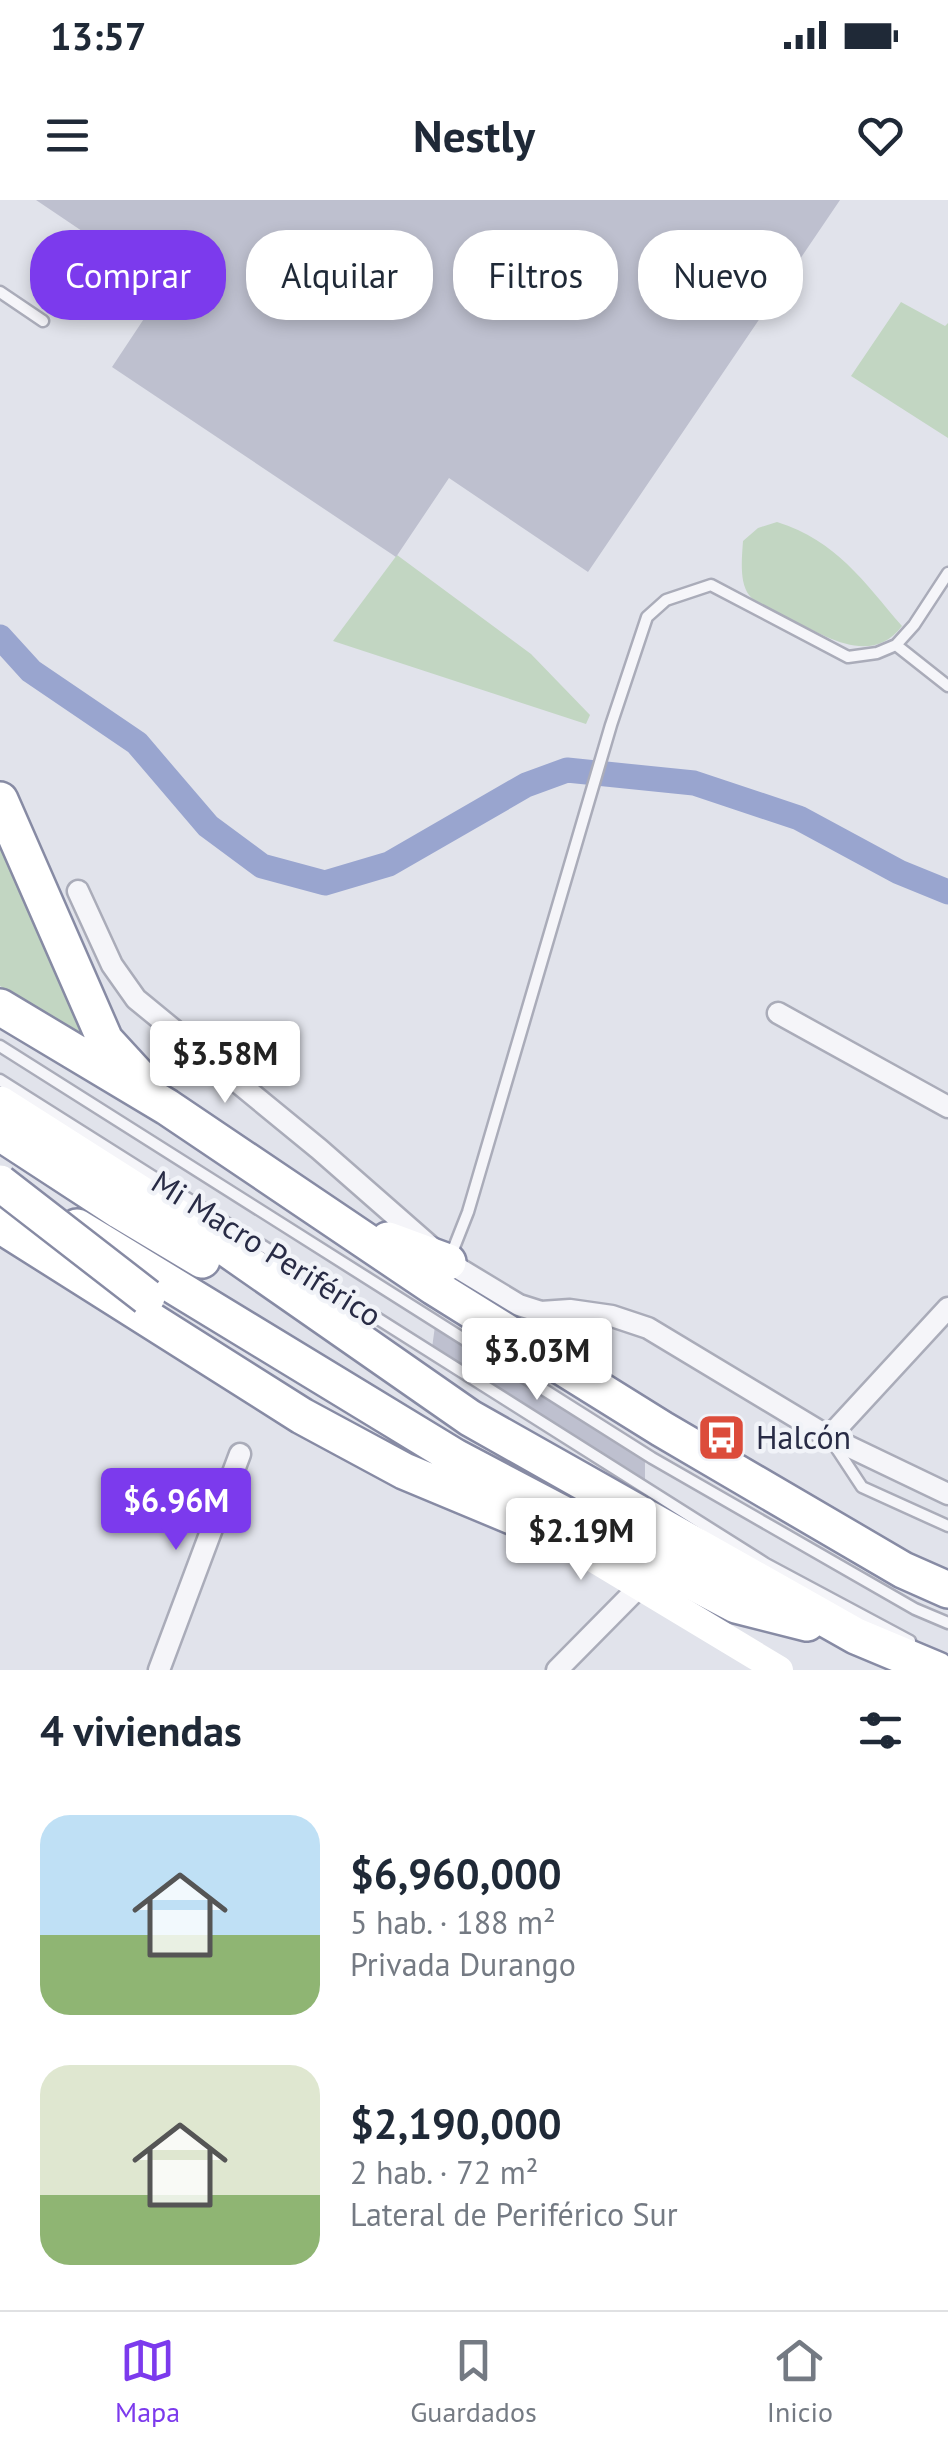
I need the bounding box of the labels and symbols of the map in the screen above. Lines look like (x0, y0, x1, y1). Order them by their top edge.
pin: $3.58M (144, 1021, 306, 1106)
street label: Mi Macro Periférico (144, 1160, 390, 1336)
pin: $3.03M (456, 1318, 618, 1403)
bus stop icon: Halcón (695, 1411, 747, 1463)
place label: Halcón (756, 1416, 851, 1458)
pin: $6.96M (95, 1468, 257, 1553)
pin: $2.19M (500, 1498, 662, 1583)

